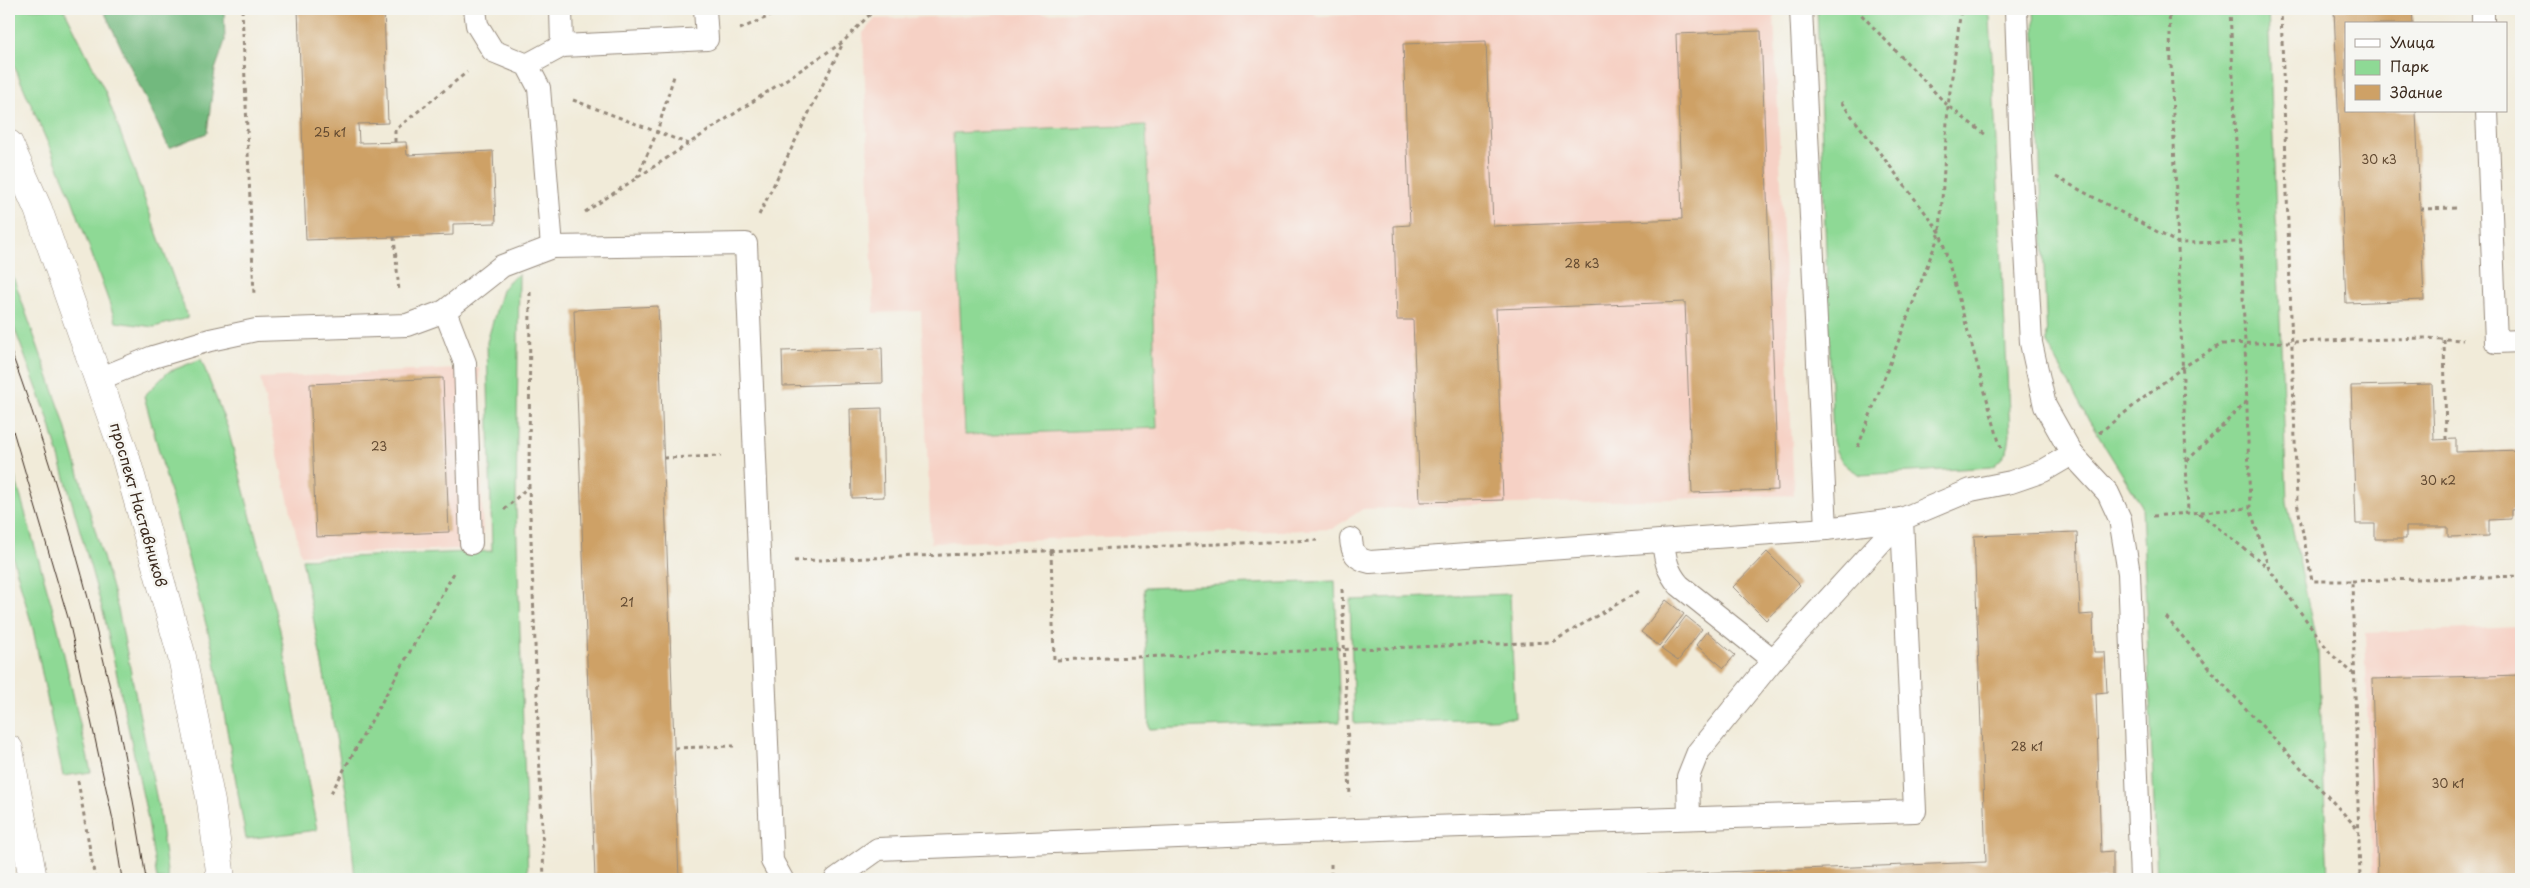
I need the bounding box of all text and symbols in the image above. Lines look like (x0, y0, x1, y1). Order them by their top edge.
legend (2345, 22, 2508, 112)
text: Улица (2390, 30, 2435, 53)
text: Парк (2390, 54, 2429, 77)
text: Здание (2390, 80, 2443, 103)
house number: 25 к1 (314, 123, 346, 141)
house number: 30 к3 (2361, 150, 2397, 168)
house number: 28 к3 (1565, 254, 1600, 272)
street label: проспект Наставников (105, 420, 174, 590)
house number: 23 (371, 437, 387, 455)
house number: 30 к2 (2420, 471, 2456, 489)
house number: 21 (620, 593, 634, 611)
house number: 28 к1 (2011, 737, 2043, 755)
house number: 30 к1 (2432, 774, 2464, 792)

